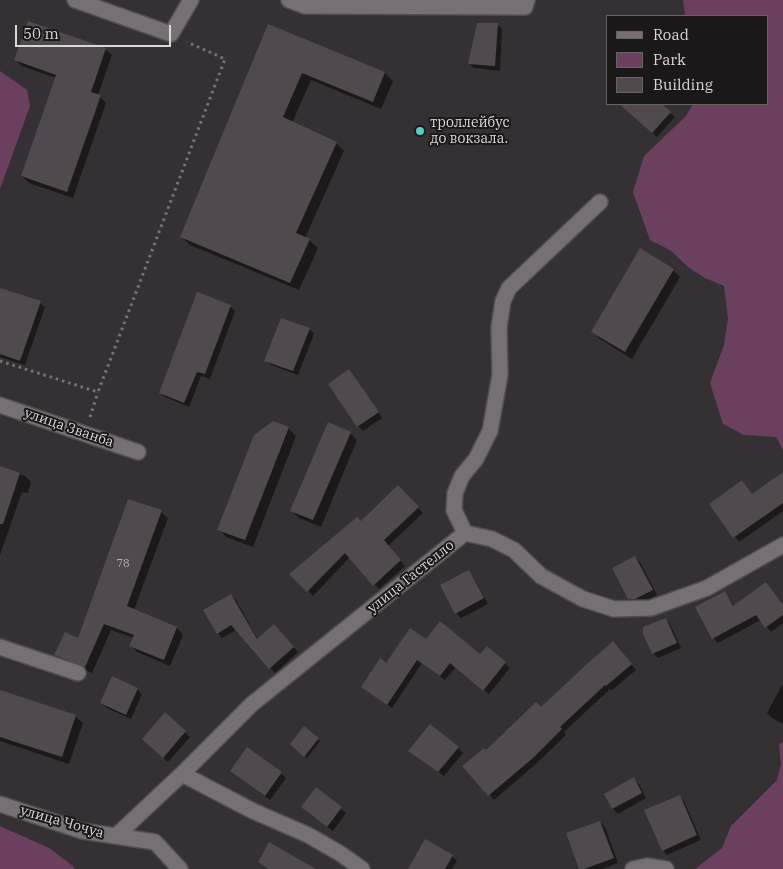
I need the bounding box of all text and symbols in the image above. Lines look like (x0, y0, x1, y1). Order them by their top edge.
scale bar (18, 15, 174, 47)
legend (606, 15, 768, 105)
text: 50 m (23, 24, 59, 43)
text: Road (653, 25, 689, 44)
text: Park (653, 50, 686, 69)
text: Building (653, 75, 713, 94)
place label: троллейбус до вокзала. (430, 115, 510, 148)
marker: троллейбус до вокзала. (414, 125, 426, 137)
street label: улица Званба (22, 405, 116, 451)
street label: улица Гастелло (364, 537, 458, 617)
house number: 78 (116, 557, 130, 571)
street label: улица Чочуа (18, 802, 106, 842)

